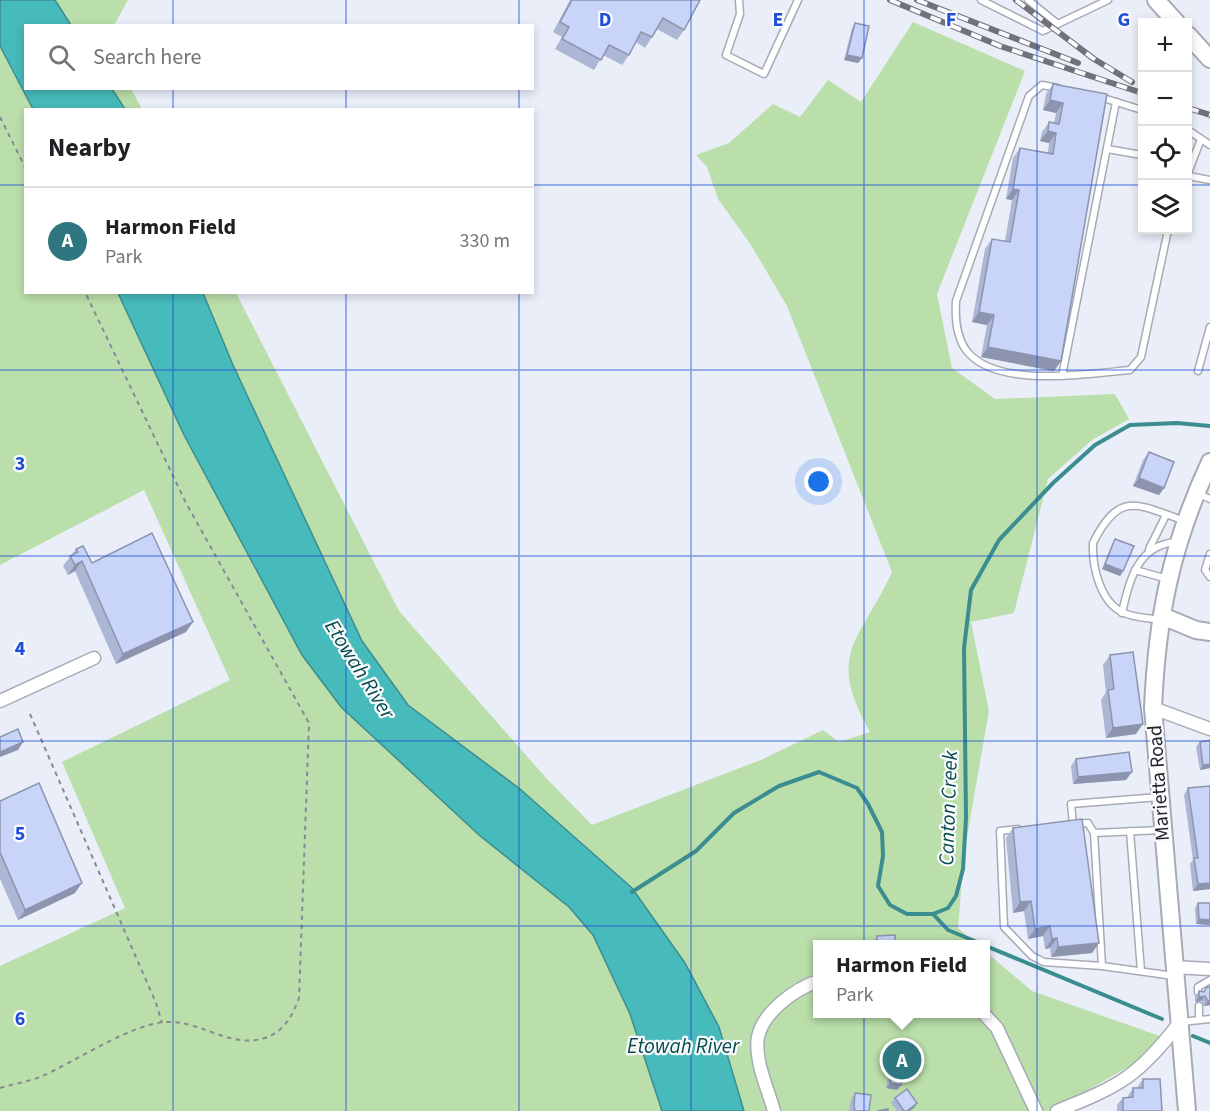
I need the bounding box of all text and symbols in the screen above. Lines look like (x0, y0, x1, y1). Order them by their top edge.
text: D (599, 6, 611, 34)
text: E (773, 6, 783, 34)
text: F (946, 6, 956, 34)
text: G (1118, 6, 1130, 34)
map controls (1138, 18, 1192, 234)
button: + (1138, 18, 1192, 72)
search box (24, 24, 534, 90)
icon: search (45, 41, 78, 74)
text: Search here (93, 41, 201, 73)
button: − (1138, 72, 1192, 126)
button: locate (1138, 126, 1192, 180)
text: Nearby (48, 129, 131, 166)
button: layers (1138, 180, 1192, 234)
text: Harmon Field (105, 211, 236, 243)
text: A (62, 227, 73, 255)
text: 330 m (460, 227, 510, 255)
text: Park (105, 243, 142, 271)
text: 3 (15, 450, 25, 478)
your location (804, 467, 833, 496)
water label: Etowah River (318, 613, 403, 725)
text: 4 (15, 635, 26, 663)
street label: Marietta Road (1141, 724, 1177, 842)
water label: Canton Creek (931, 749, 965, 866)
text: 5 (15, 820, 25, 848)
popup (813, 940, 990, 1018)
text: Harmon Field (836, 949, 967, 981)
text: Park (836, 981, 873, 1009)
text: 6 (15, 1005, 25, 1033)
water label: Etowah River (627, 1031, 740, 1061)
pin: A (882, 1038, 922, 1082)

